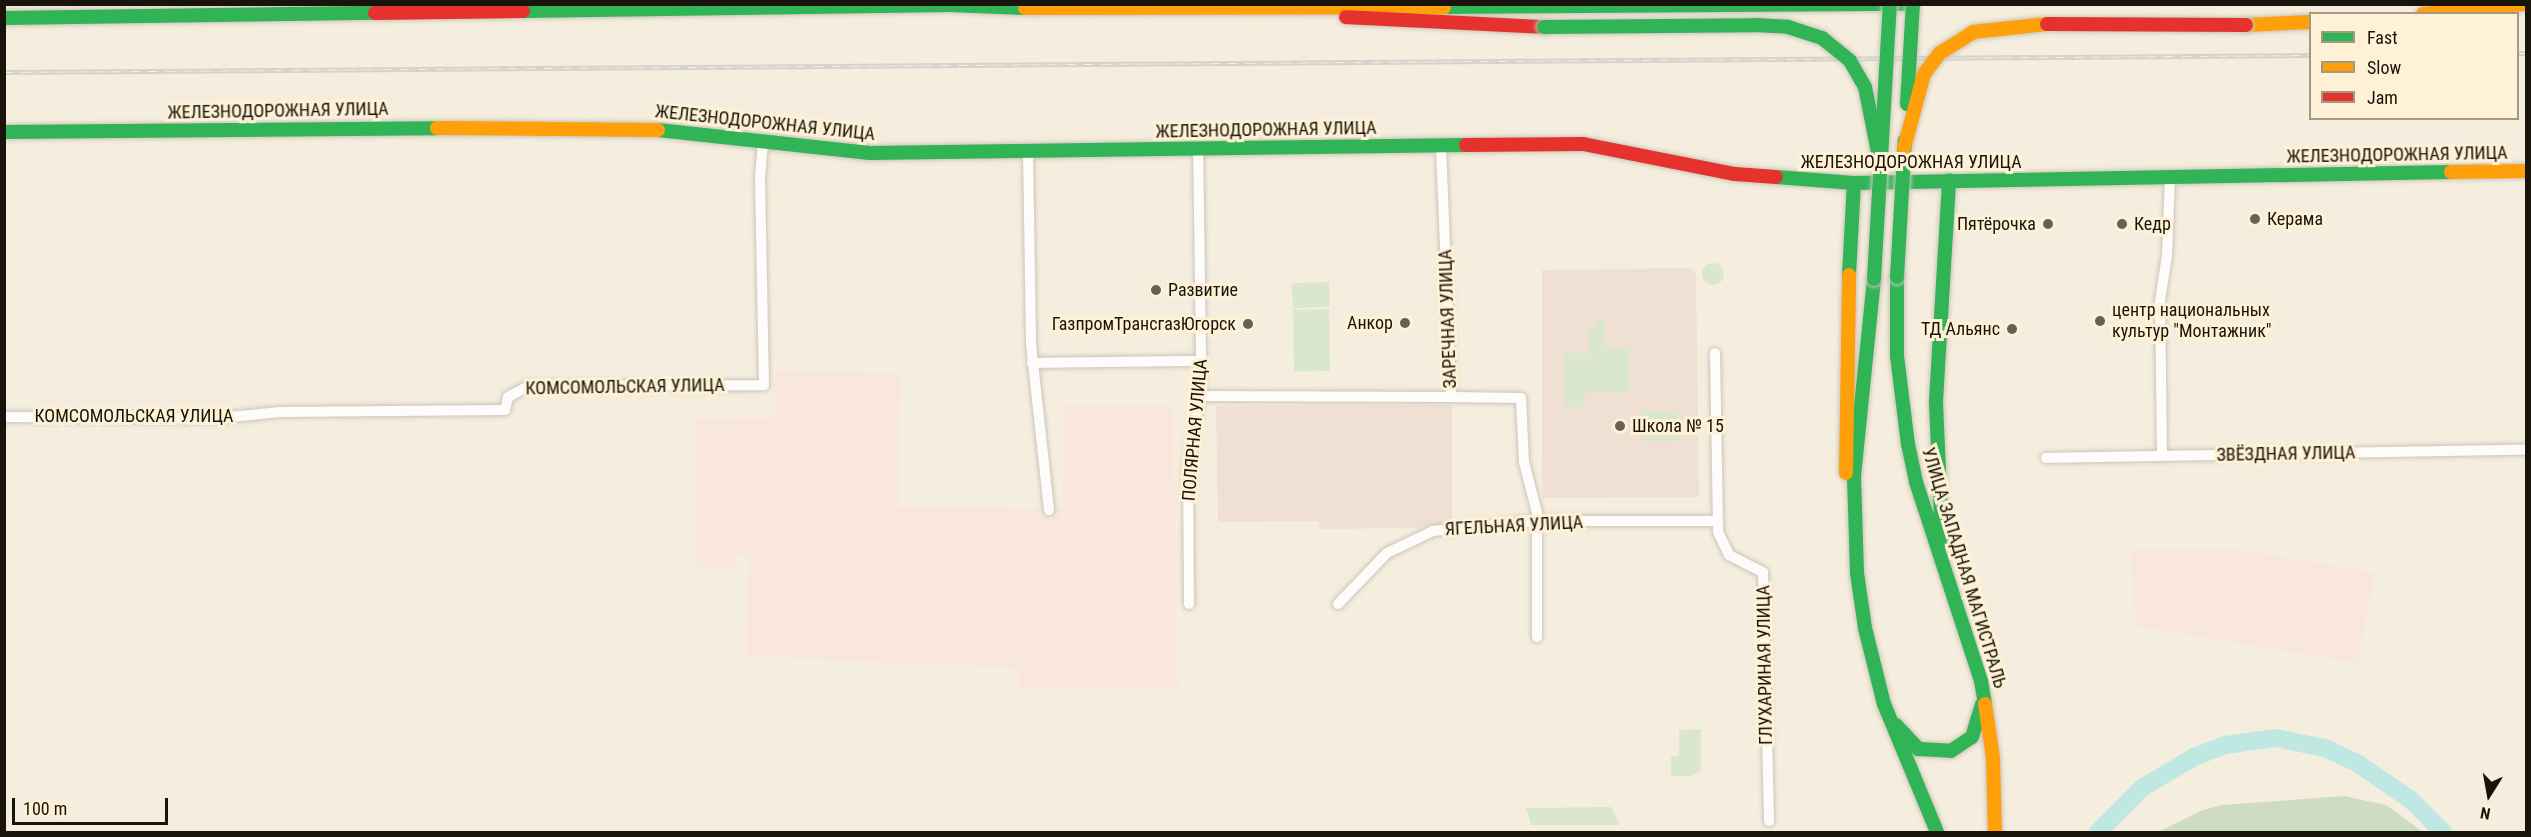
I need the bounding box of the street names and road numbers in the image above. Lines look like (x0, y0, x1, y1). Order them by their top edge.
street label: ЖЕЛЕЗНОДОРОЖНАЯ УЛИЦА (167, 98, 389, 124)
street label: ЖЕЛЕЗНОДОРОЖНАЯ УЛИЦА (654, 101, 876, 145)
street label: ЖЕЛЕЗНОДОРОЖНАЯ УЛИЦА (1155, 117, 1377, 143)
street label: ЖЕЛЕЗНОДОРОЖНАЯ УЛИЦА (2286, 142, 2508, 168)
street label: ЖЕЛЕЗНОДОРОЖНАЯ УЛИЦА (1800, 151, 2022, 173)
street label: ЗАРЕЧНАЯ УЛИЦА (1435, 249, 1461, 389)
street label: ПОЛЯРНАЯ УЛИЦА (1178, 358, 1212, 502)
street label: КОМСОМОЛЬСКАЯ УЛИЦА (525, 374, 725, 400)
street label: КОМСОМОЛЬСКАЯ УЛИЦА (34, 405, 234, 427)
street label: ЗВЁЗДНАЯ УЛИЦА (2216, 442, 2356, 466)
street label: УЛИЦА ЗАПАДНАЯ МАГИСТРАЛЬ (1917, 445, 2011, 691)
street label: ЯГЕЛЬНАЯ УЛИЦА (1444, 512, 1584, 540)
street label: ГЛУХАРИНАЯ УЛИЦА (1753, 585, 1777, 745)

